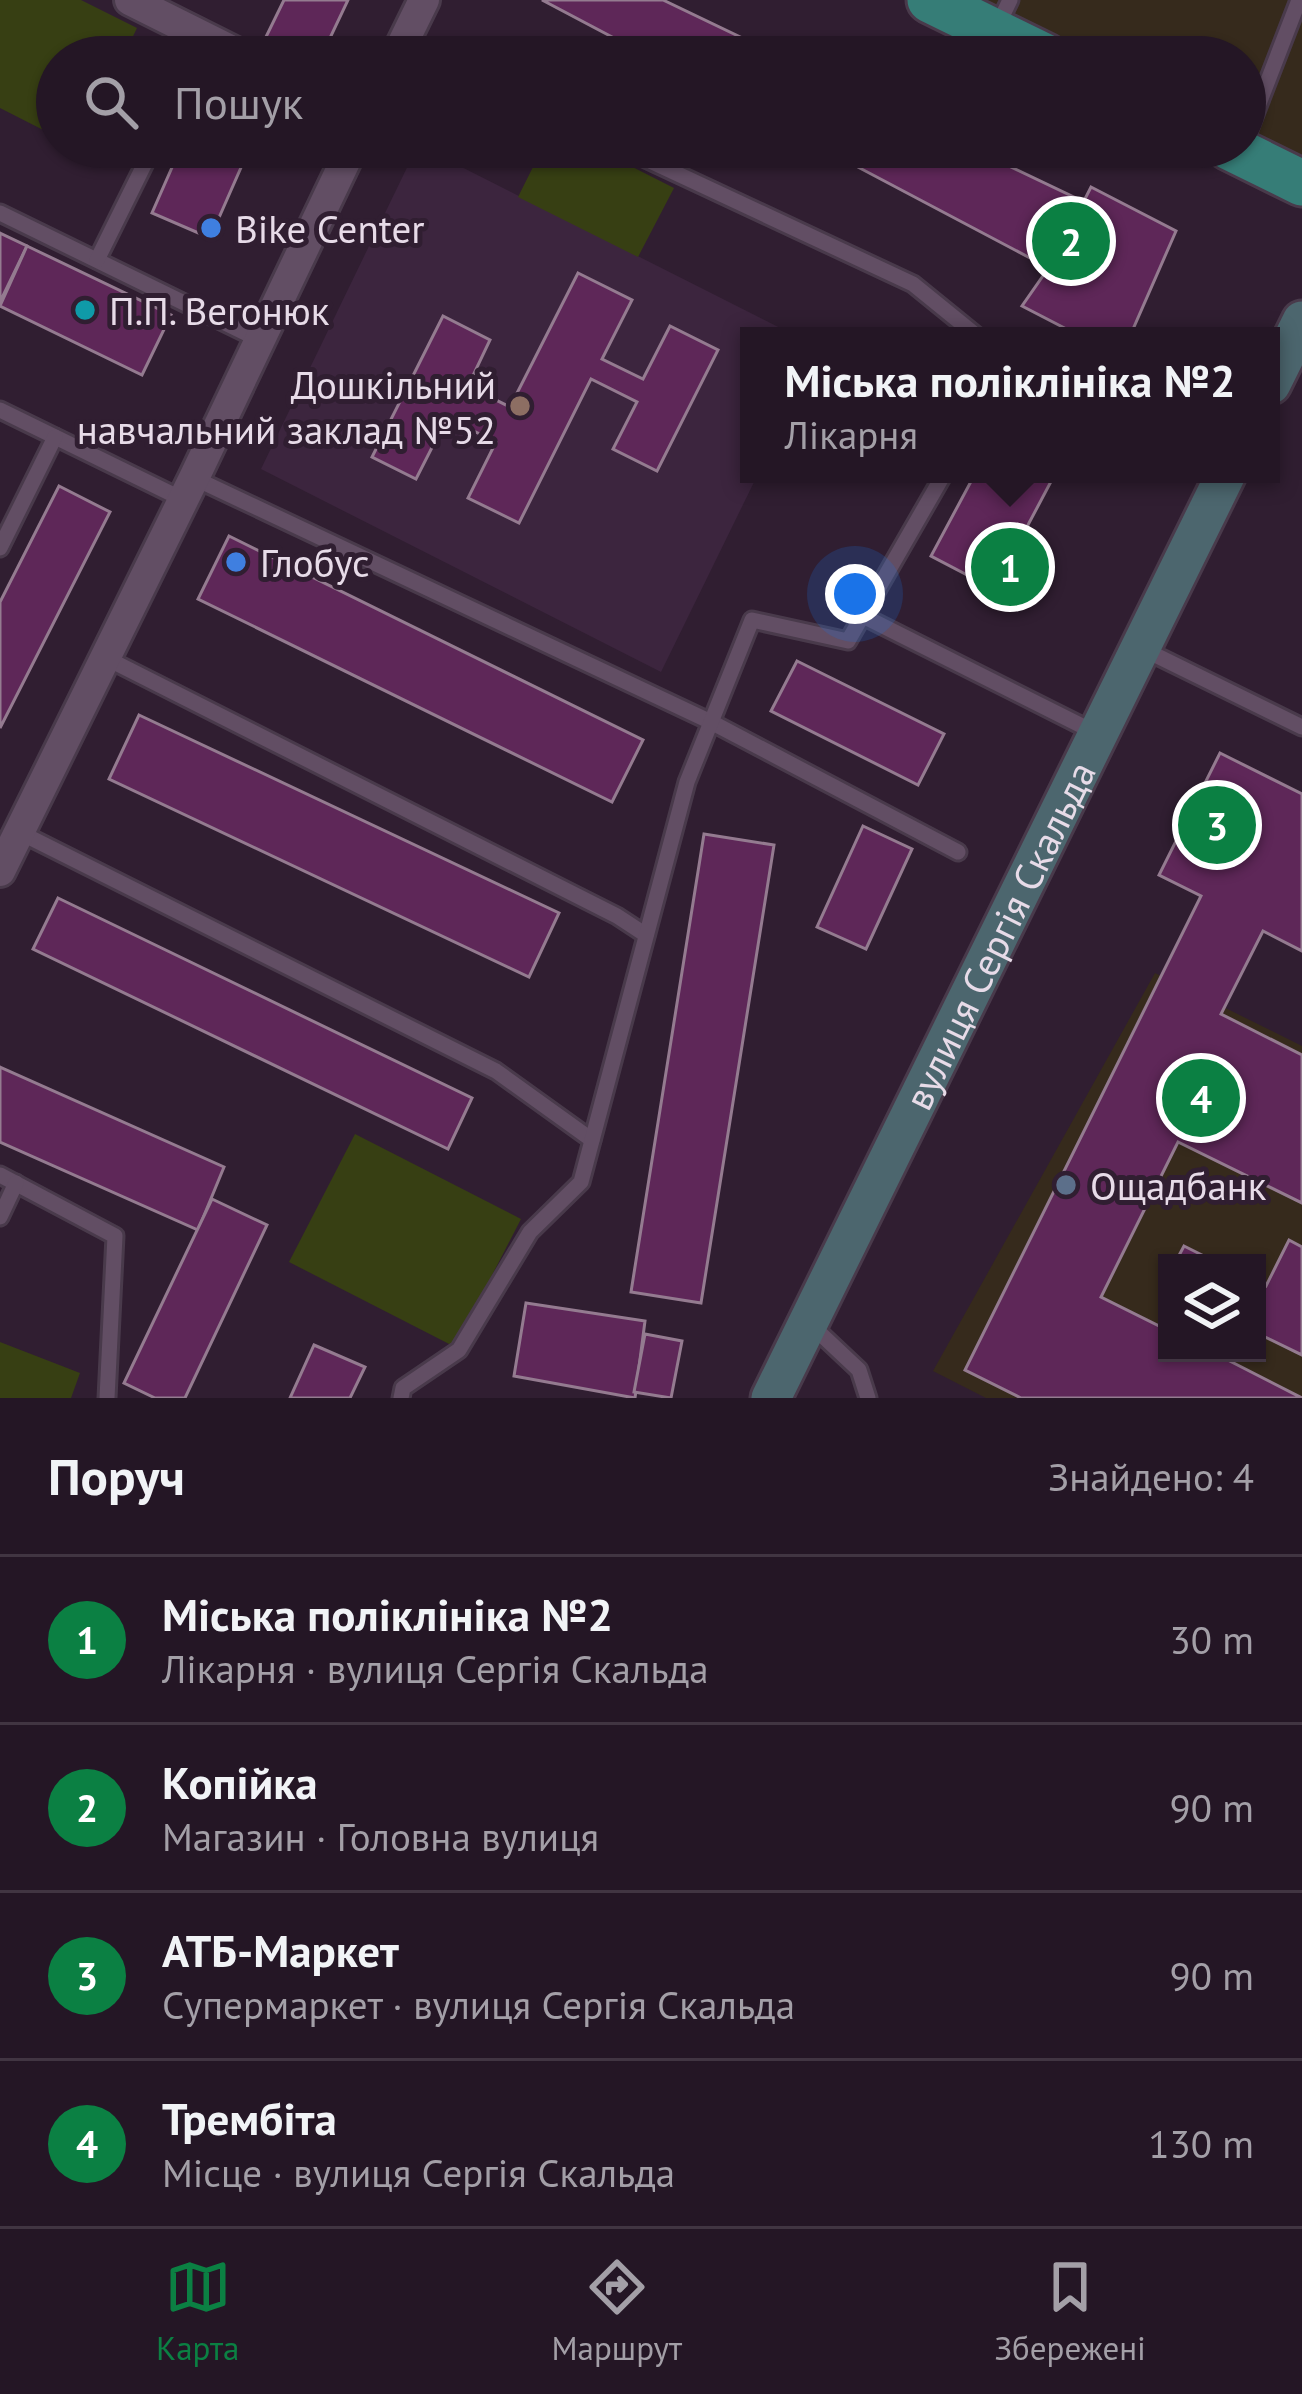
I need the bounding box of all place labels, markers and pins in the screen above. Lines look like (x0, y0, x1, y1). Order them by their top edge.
pin: 2 (1032, 196, 1110, 286)
place label: Bike Center (235, 203, 425, 254)
marker: Bike Center (198, 215, 224, 241)
place label: П.П. Вегонюк (109, 285, 330, 336)
marker: П.П. Вегонюк (72, 297, 98, 323)
place label: Дошкільний навчальний заклад №52 (77, 359, 496, 455)
marker: Дошкільний навчальний заклад №52 (507, 393, 533, 419)
pin: 1 (971, 522, 1049, 612)
place label: Глобус (260, 537, 370, 588)
marker: Глобус (223, 549, 249, 575)
pin: 3 (1178, 780, 1256, 870)
pin: 4 (1162, 1053, 1240, 1143)
place label: Ощадбанк (1090, 1160, 1267, 1211)
marker: Ощадбанк (1053, 1172, 1079, 1198)

